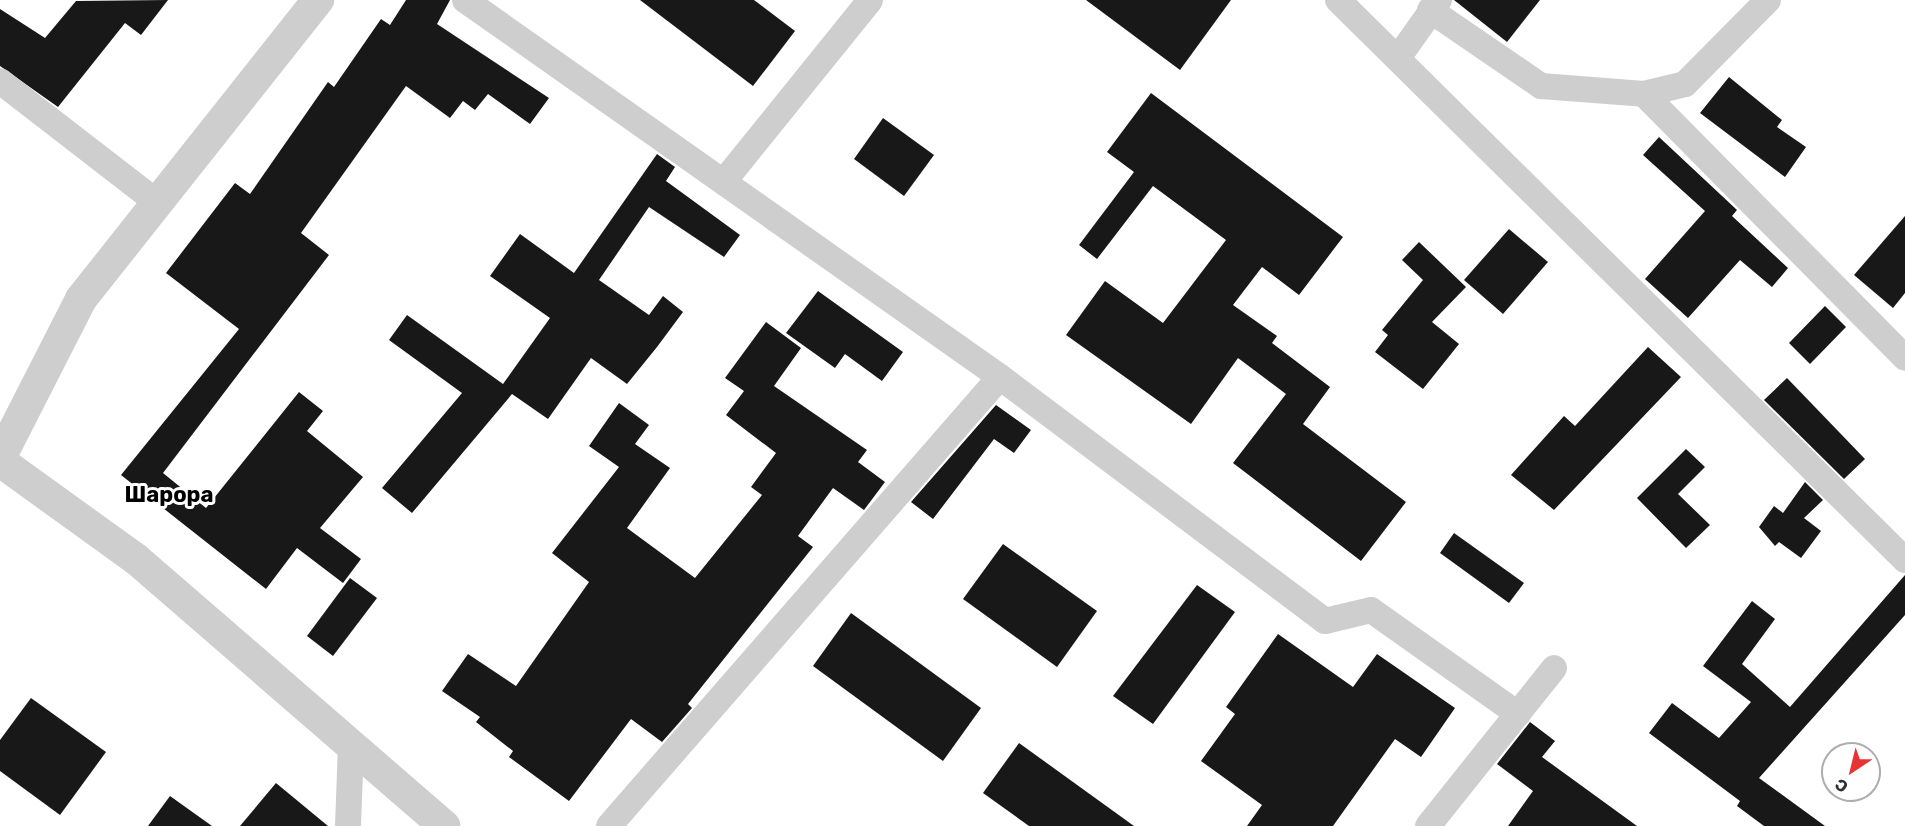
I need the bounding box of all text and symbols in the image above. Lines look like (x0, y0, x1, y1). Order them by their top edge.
district label: Шарора (125, 482, 213, 508)
north arrow (1821, 742, 1881, 802)
text: С (1831, 775, 1852, 797)

